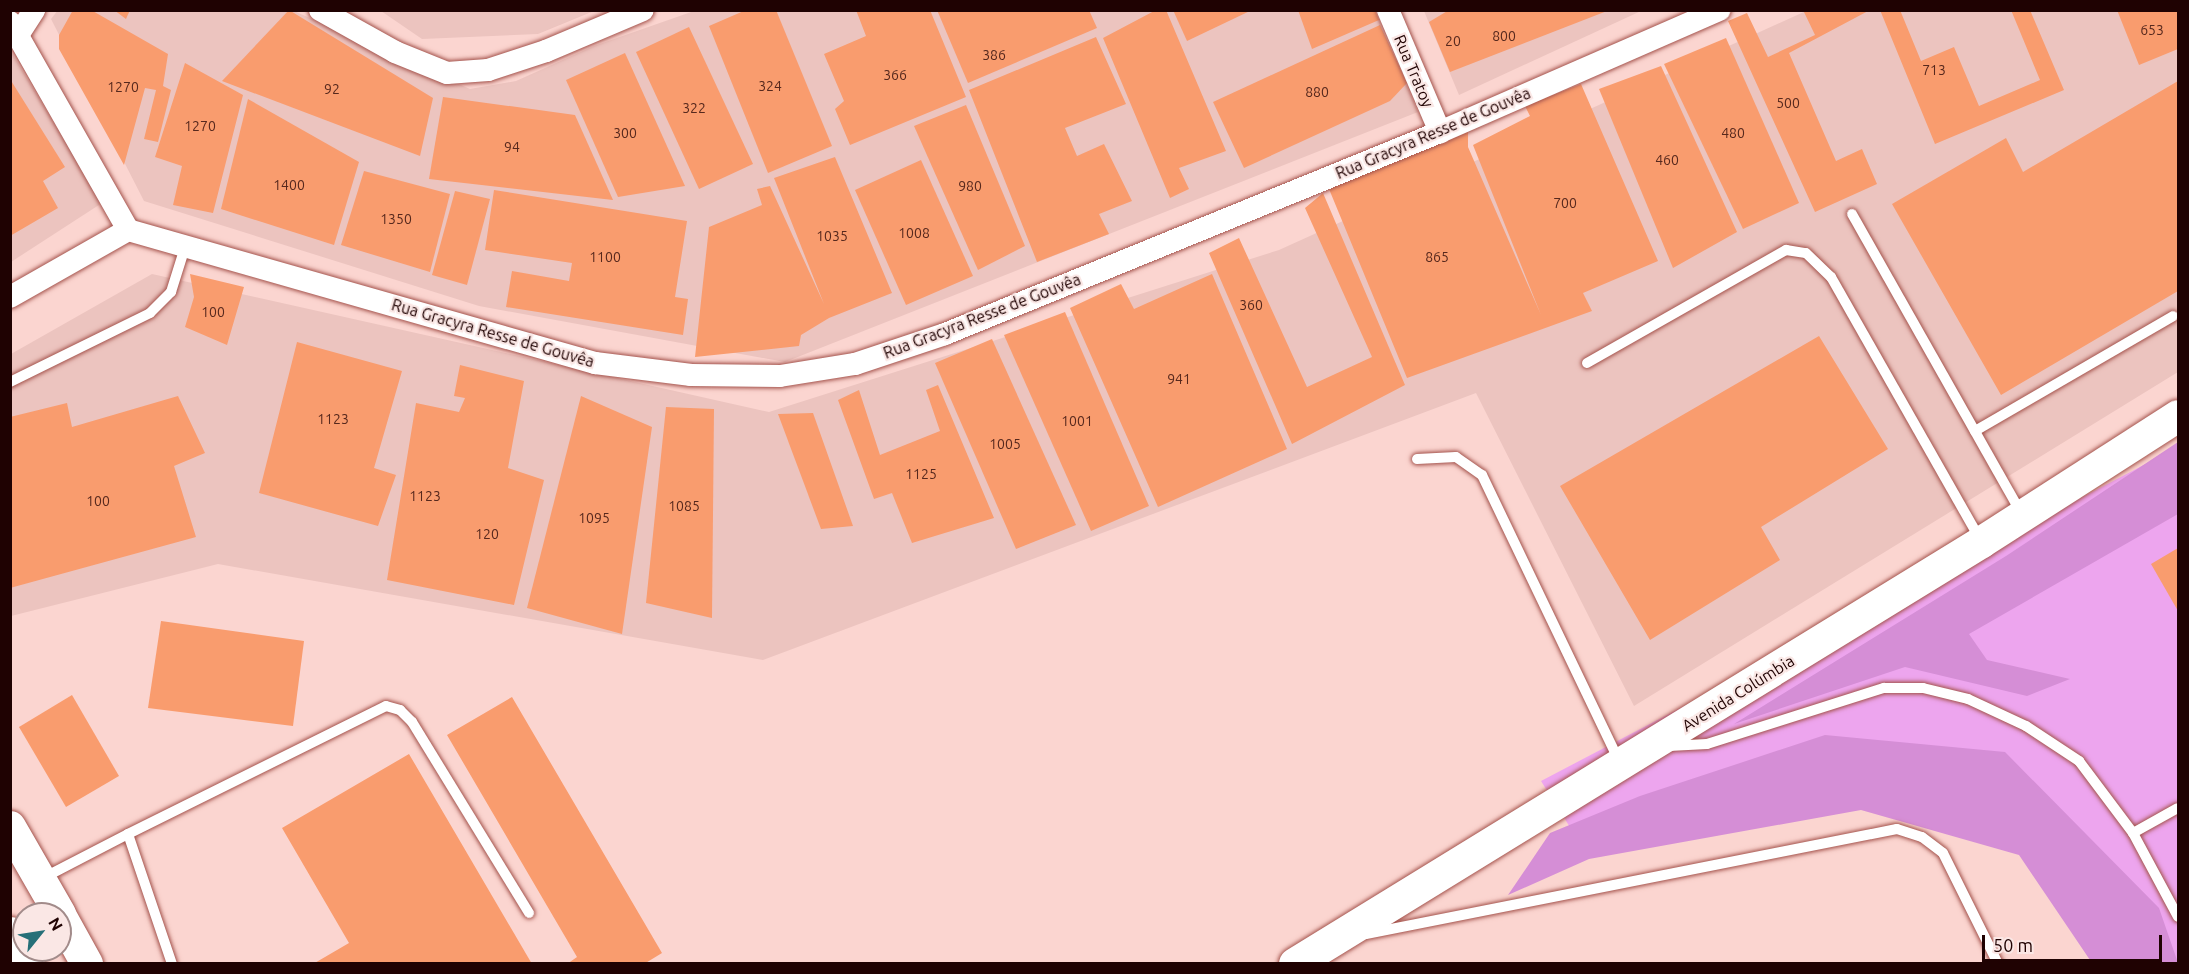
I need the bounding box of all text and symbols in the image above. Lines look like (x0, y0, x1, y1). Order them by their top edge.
house number: 653 (2140, 22, 2164, 38)
house number: 800 (1492, 28, 1516, 44)
street label: Rua Tratoy (1390, 32, 1438, 110)
house number: 20 (1445, 33, 1461, 49)
house number: 386 (982, 47, 1006, 63)
house number: 713 (1922, 62, 1946, 78)
house number: 366 (883, 67, 907, 83)
house number: 324 (758, 78, 782, 94)
house number: 1270 (107, 79, 139, 95)
house number: 92 (324, 81, 340, 97)
street label: Rua Gracyra Resse de Gouvêa (1333, 83, 1533, 183)
house number: 880 (1305, 84, 1329, 100)
house number: 500 (1776, 95, 1800, 111)
house number: 322 (682, 100, 706, 116)
house number: 1270 (184, 118, 216, 134)
house number: 300 (613, 125, 637, 141)
house number: 480 (1721, 125, 1745, 141)
house number: 94 (504, 139, 520, 155)
house number: 460 (1655, 152, 1679, 168)
house number: 1400 (273, 177, 305, 193)
house number: 980 (958, 178, 982, 194)
house number: 700 (1553, 195, 1577, 211)
house number: 1350 (380, 211, 412, 227)
house number: 1008 (898, 225, 930, 241)
house number: 1035 (816, 228, 848, 244)
house number: 1100 (589, 249, 621, 265)
house number: 865 (1425, 249, 1449, 265)
street label: Rua Gracyra Resse de Gouvêa (881, 269, 1083, 363)
street label: Rua Gracyra Resse de Gouvêa (389, 295, 597, 371)
house number: 360 (1239, 297, 1263, 313)
house number: 100 (201, 304, 225, 320)
house number: 941 (1167, 371, 1191, 387)
house number: 1123 (317, 411, 349, 427)
house number: 1001 (1061, 413, 1093, 429)
house number: 1005 (989, 436, 1021, 452)
house number: 1125 (905, 466, 937, 482)
house number: 1123 (409, 488, 441, 504)
house number: 100 (86, 493, 110, 509)
house number: 1085 (668, 498, 700, 514)
house number: 1095 (578, 510, 610, 526)
house number: 120 (475, 526, 499, 542)
street label: Avenida Colúmbia (1678, 651, 1798, 735)
north arrow (12, 902, 72, 962)
text: N (45, 914, 67, 934)
scale bar (1985, 923, 2165, 961)
text: 50 m (1993, 935, 2033, 955)

